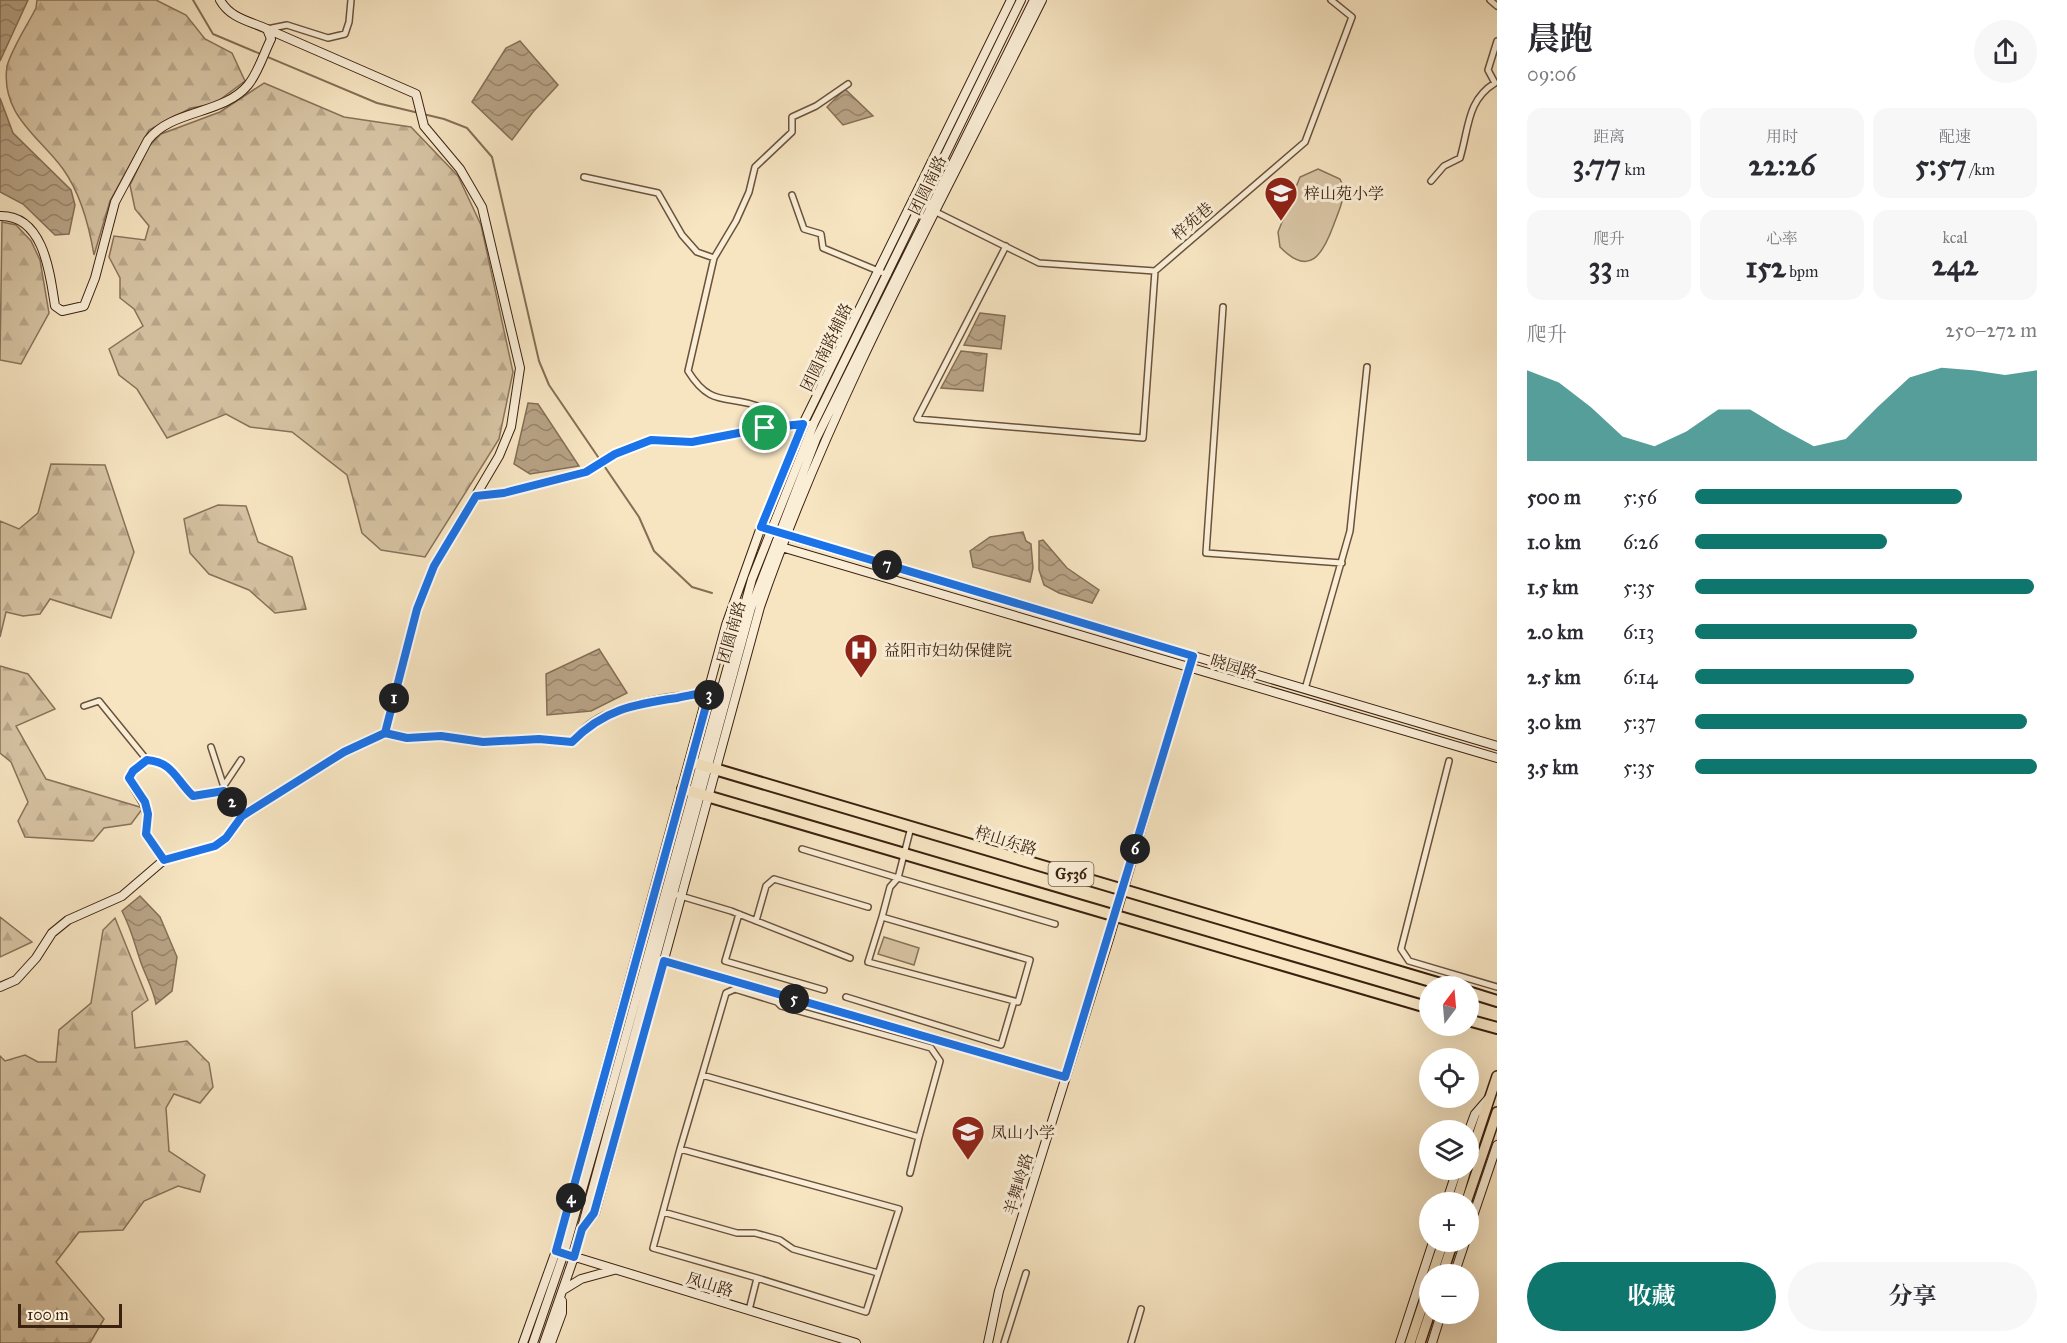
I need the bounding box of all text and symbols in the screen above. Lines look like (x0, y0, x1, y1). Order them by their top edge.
text: 晨跑 (1527, 19, 1593, 59)
button: share (1974, 20, 2037, 83)
text: 09:06 (1527, 62, 1576, 86)
text: 距离 (1593, 127, 1625, 146)
text: 用时 (1766, 127, 1798, 146)
text: 配速 (1939, 127, 1971, 146)
text: 3.77 (1573, 147, 1621, 183)
text: 22:26 (1748, 147, 1816, 183)
text: 5:57 (1915, 147, 1966, 183)
street label: 团圆南路 (905, 152, 950, 218)
text: km (1621, 160, 1645, 179)
text: /km (1966, 160, 1995, 179)
school or university icon: 梓山苑小学 (1263, 175, 1299, 222)
place label: 梓山苑小学 (1304, 184, 1384, 203)
street label: 梓苑巷 (1168, 198, 1217, 244)
text: kcal (1942, 228, 1968, 247)
text: 爬升 (1593, 229, 1625, 248)
text: 心率 (1766, 229, 1798, 248)
text: 242 (1932, 247, 1978, 283)
text: 33 (1589, 249, 1613, 285)
text: 152 (1746, 249, 1786, 285)
text: m (1613, 262, 1629, 281)
text: bpm (1786, 262, 1818, 281)
street label: 团圆南路辅路 (797, 300, 856, 395)
text: 250–272 m (1945, 318, 2037, 342)
text: 爬升 (1527, 322, 1567, 346)
pin (739, 402, 790, 453)
icon: arrive (748, 411, 781, 444)
text: 500 m (1527, 485, 1581, 509)
text: 5:56 (1623, 485, 1657, 509)
text: 1.0 km (1527, 530, 1581, 554)
text: 6:26 (1623, 530, 1658, 554)
pin: 7 (872, 550, 902, 580)
text: 7 (883, 555, 891, 574)
text: 1.5 km (1527, 575, 1578, 599)
text: 5:35 (1623, 575, 1655, 599)
street label: 团圆南路 (714, 599, 749, 666)
text: 2.0 km (1527, 620, 1583, 644)
text: 6:13 (1623, 620, 1654, 644)
hospital icon: 益阳市妇幼保健院 (843, 632, 879, 679)
place label: 益阳市妇幼保健院 (884, 641, 1012, 660)
street label: 晓园路 (1208, 650, 1260, 683)
text: 2.5 km (1527, 665, 1581, 689)
text: 6:14 (1623, 665, 1657, 689)
pin: 3 (694, 680, 724, 710)
pin: 1 (379, 683, 409, 713)
text: 3 (706, 685, 712, 704)
text: 1 (391, 688, 397, 707)
text: 3.0 km (1527, 710, 1581, 734)
text: 5:37 (1623, 710, 1656, 734)
text: 3.5 km (1527, 755, 1579, 779)
text: 5:35 (1623, 755, 1655, 779)
pin: 2 (217, 787, 247, 817)
text: 2 (228, 792, 236, 811)
street label: 梓山东路 (972, 822, 1039, 859)
pin: 6 (1120, 834, 1150, 864)
text: 6 (1131, 839, 1139, 858)
road number: G536 (1048, 862, 1094, 886)
north arrow (1419, 976, 1479, 1036)
map controls (1419, 976, 1479, 1324)
pin: 5 (779, 984, 809, 1014)
text: 5 (790, 989, 798, 1008)
button: locate (1419, 1048, 1479, 1108)
school or university icon: 凤山小学 (950, 1114, 986, 1161)
button: layers (1419, 1120, 1479, 1180)
place label: 凤山小学 (991, 1123, 1055, 1142)
street label: 羊舞岭路 (1000, 1151, 1037, 1218)
pin: 4 (556, 1183, 586, 1213)
text: 4 (567, 1188, 575, 1207)
button: + (1419, 1192, 1479, 1252)
button: 收藏 (1527, 1262, 1776, 1331)
button: 分享 (1788, 1262, 2037, 1331)
button: − (1419, 1264, 1479, 1324)
street label: 凤山路 (684, 1268, 736, 1301)
scale bar (18, 1301, 122, 1328)
text: 100 m (27, 1305, 69, 1324)

